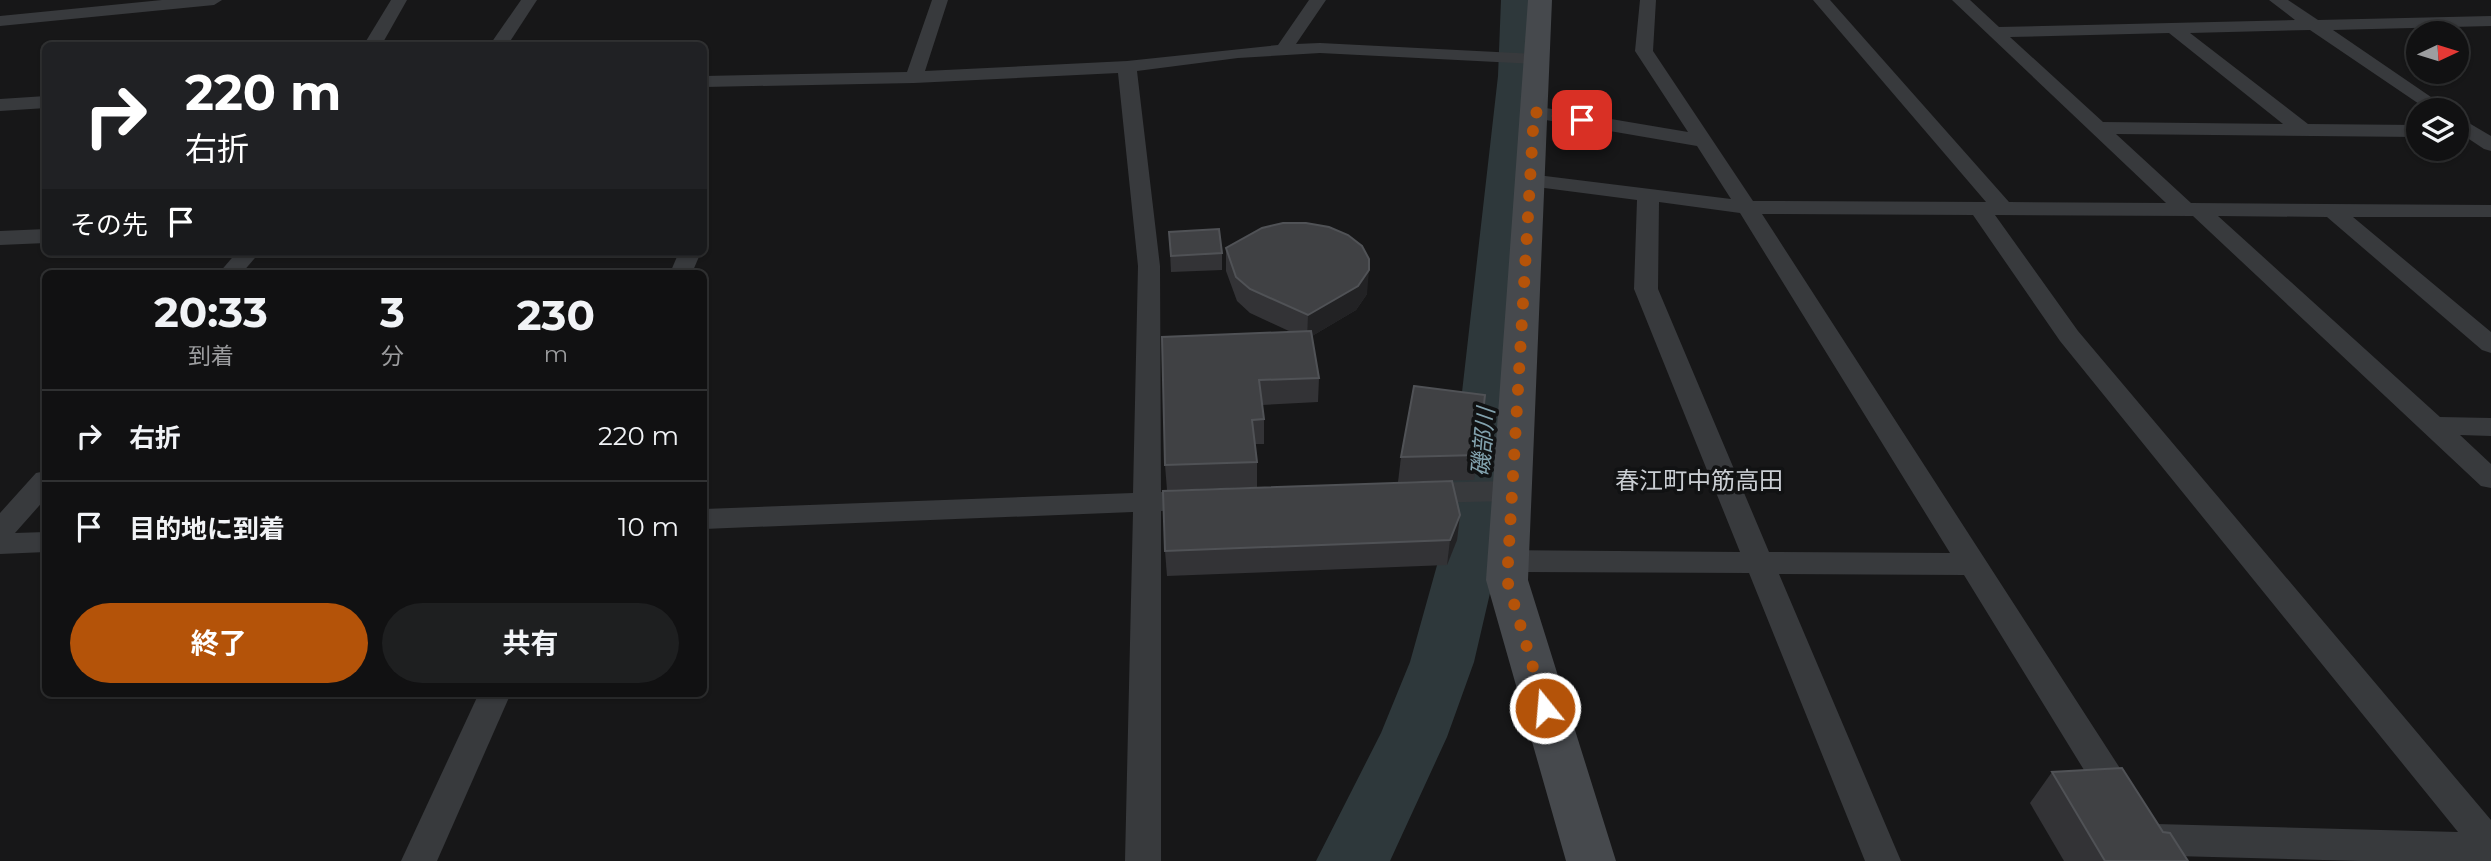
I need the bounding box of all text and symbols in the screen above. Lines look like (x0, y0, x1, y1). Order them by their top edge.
north arrow (2406, 21, 2469, 84)
map controls (2406, 21, 2469, 161)
text: 220 m (185, 63, 341, 122)
icon: right (70, 70, 161, 161)
pin (1552, 90, 1612, 150)
button: layers (2406, 98, 2469, 161)
icon: arrive (1563, 101, 1601, 139)
text: 右折 (185, 129, 249, 168)
icon: arrive (162, 203, 200, 241)
text: その先 (70, 209, 148, 241)
text: 20:33 (154, 286, 268, 338)
text: 3 (380, 286, 405, 338)
text: 230 (517, 289, 595, 341)
text: m (544, 340, 568, 368)
text: 到着 (188, 342, 234, 370)
text: 分 (381, 342, 404, 370)
water label: 磯部川 (1466, 403, 1500, 478)
icon: right (70, 417, 108, 455)
text: 220 m (598, 420, 679, 452)
text: 右折 (129, 422, 181, 454)
district label: 春江町中筋高田 (1615, 466, 1783, 495)
icon: arrive (70, 508, 108, 546)
text: 10 m (618, 511, 679, 543)
text: 目的地に到着 (129, 513, 285, 545)
button: 終了 (70, 603, 368, 683)
button: 共有 (382, 603, 679, 683)
position arrow (1508, 671, 1582, 745)

